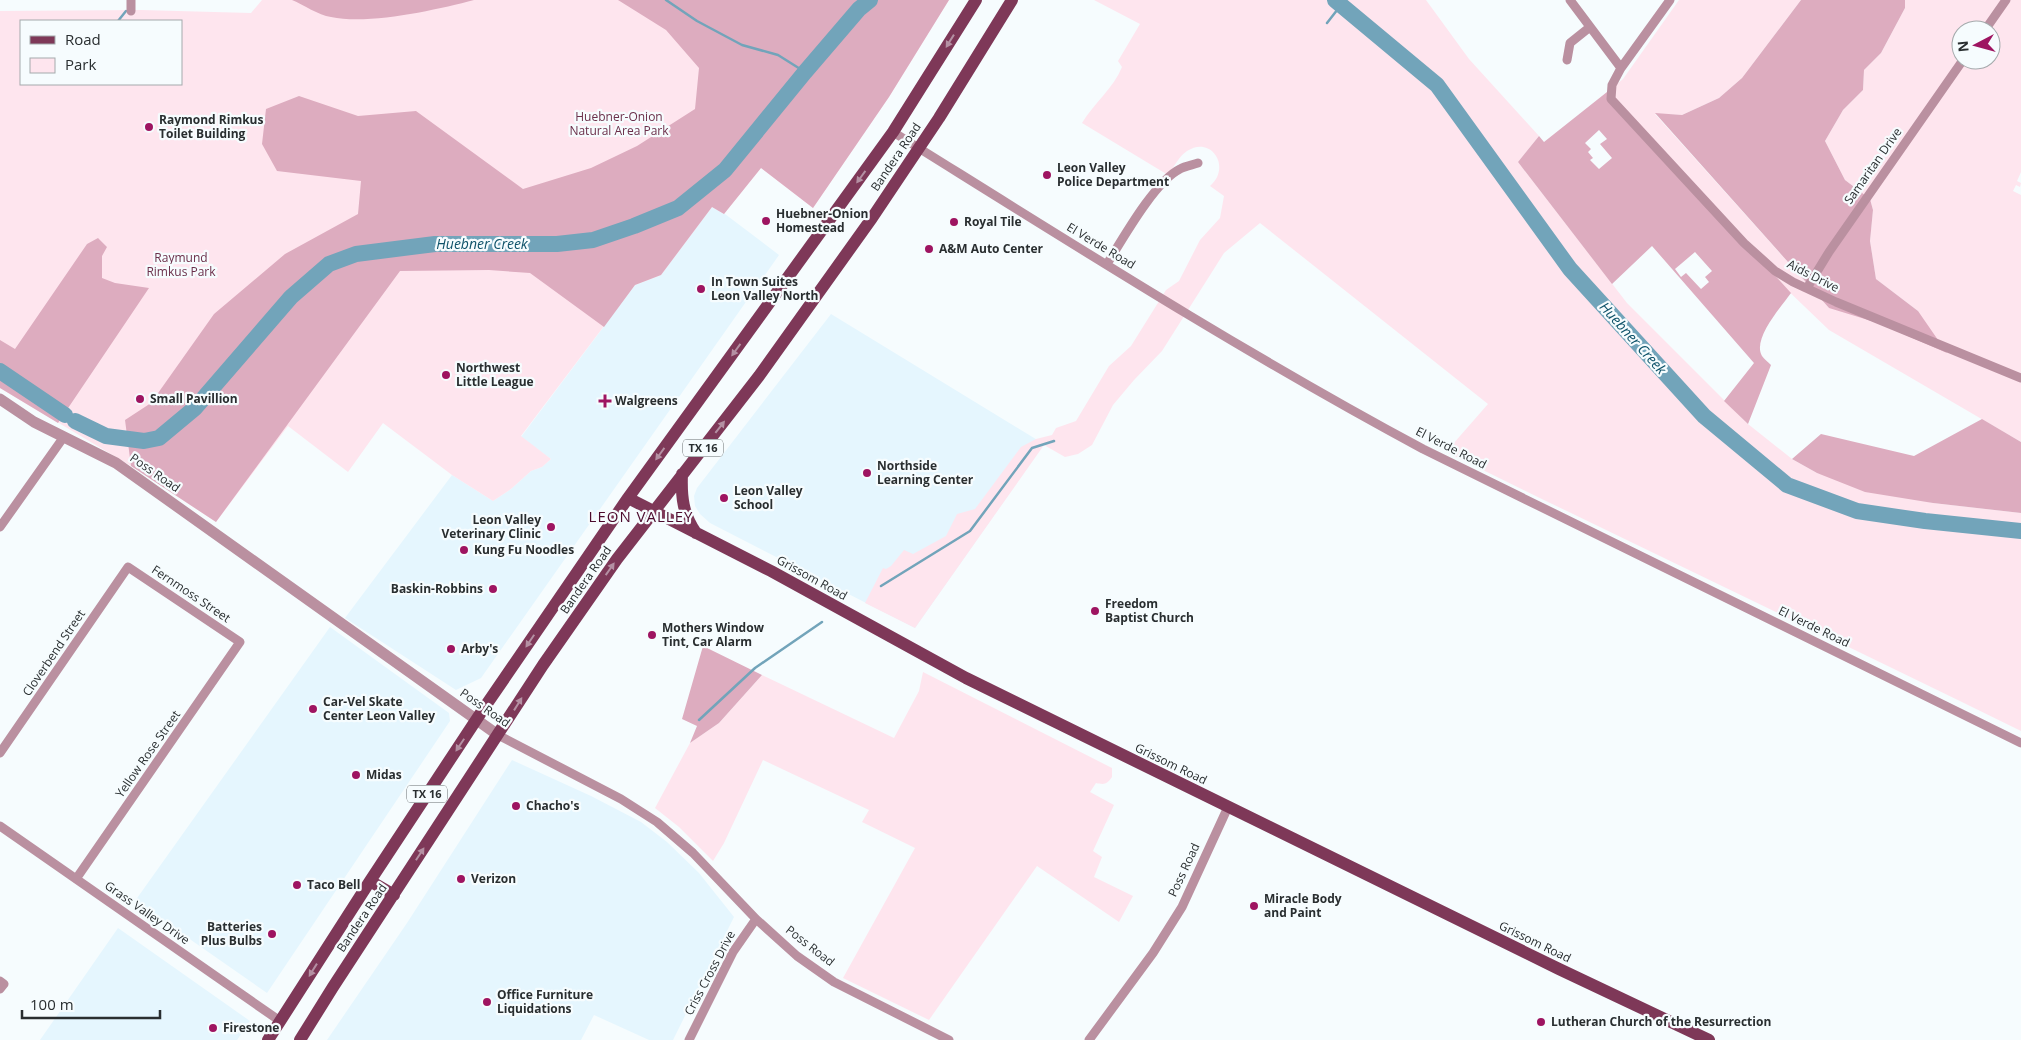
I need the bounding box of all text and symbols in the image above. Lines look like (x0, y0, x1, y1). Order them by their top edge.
legend (20, 20, 182, 85)
north arrow (1951, 20, 2001, 70)
text: Road (65, 29, 101, 49)
one-way arrow (946, 35, 955, 48)
text: N (1953, 40, 1973, 53)
text: Park (65, 54, 96, 74)
park label: Huebner-Onion Natural Area Park (569, 108, 669, 139)
place label: Raymond Rimkus Toilet Building (159, 111, 264, 142)
street label: Bandera Road (866, 119, 925, 194)
marker: Raymond Rimkus Toilet Building (143, 121, 155, 133)
street label: Samaritan Drive (1840, 124, 1905, 207)
place label: Leon Valley Police Department (1057, 159, 1169, 190)
marker: Leon Valley Police Department (1041, 169, 1053, 181)
one-way arrow (856, 170, 866, 184)
place label: Huebner-Onion Homestead (776, 205, 868, 236)
place label: Royal Tile (964, 213, 1022, 230)
marker: Huebner-Onion Homestead (760, 215, 772, 227)
marker: Royal Tile (948, 216, 960, 228)
street label: El Verde Road (1064, 218, 1139, 273)
water label: Huebner Creek (436, 234, 529, 253)
place label: A&M Auto Center (939, 240, 1044, 257)
marker: A&M Auto Center (923, 243, 935, 255)
park label: Raymund Rimkus Park (146, 249, 216, 280)
street label: Aids Drive (1784, 255, 1842, 296)
place label: In Town Suites Leon Valley North (711, 273, 818, 304)
marker: In Town Suites Leon Valley North (695, 283, 707, 295)
water label: Huebner Creek (1596, 297, 1672, 379)
one-way arrow (730, 343, 741, 356)
place label: Northwest Little League (456, 359, 534, 390)
marker: Northwest Little League (440, 369, 452, 381)
place label: Small Pavillion (150, 390, 238, 407)
place label: Walgreens (615, 392, 678, 409)
marker: Small Pavillion (134, 393, 146, 405)
marker: Walgreens (599, 395, 611, 407)
one-way arrow (714, 421, 725, 434)
street label: El Verde Road (1413, 422, 1490, 473)
road number: TX 16 (683, 439, 723, 456)
one-way arrow (655, 447, 665, 461)
street label: Poss Road (127, 449, 184, 496)
place label: Northside Learning Center (877, 457, 974, 488)
marker: Northside Learning Center (861, 467, 873, 479)
place label: Leon Valley School (734, 482, 803, 513)
marker: Leon Valley School (718, 492, 730, 504)
district label: LEON VALLEY (589, 506, 693, 526)
place label: Leon Valley Veterinary Clinic (441, 511, 541, 542)
marker: Leon Valley Veterinary Clinic (545, 521, 557, 533)
place label: Kung Fu Noodles (474, 541, 574, 558)
street label: Bandera Road (556, 542, 615, 617)
marker: Kung Fu Noodles (458, 544, 470, 556)
street label: Grissom Road (774, 551, 851, 604)
street label: Fernmoss Street (149, 561, 234, 626)
one-way arrow (605, 562, 615, 576)
place label: Baskin-Robbins (391, 580, 483, 597)
marker: Baskin-Robbins (487, 583, 499, 595)
place label: Freedom Baptist Church (1105, 595, 1194, 626)
street label: El Verde Road (1776, 602, 1853, 651)
marker: Freedom Baptist Church (1089, 605, 1101, 617)
street label: Cloverbend Street (18, 606, 89, 699)
place label: Mothers Window Tint, Car Alarm (662, 619, 765, 650)
marker: Mothers Window Tint, Car Alarm (646, 629, 658, 641)
one-way arrow (525, 634, 535, 648)
place label: Arby's (461, 640, 498, 657)
marker: Arby's (445, 643, 457, 655)
street label: Poss Road (457, 684, 514, 731)
place label: Car-Vel Skate Center Leon Valley (323, 693, 435, 724)
one-way arrow (514, 697, 523, 710)
marker: Car-Vel Skate Center Leon Valley (307, 703, 319, 715)
street label: Yellow Rose Street (111, 707, 184, 801)
one-way arrow (455, 738, 465, 751)
street label: Grissom Road (1132, 739, 1210, 788)
place label: Midas (366, 766, 402, 783)
marker: Midas (350, 769, 362, 781)
road number: TX 16 (407, 786, 447, 802)
place label: Chacho's (526, 797, 579, 814)
marker: Chacho's (510, 800, 522, 812)
street label: Poss Road (1164, 840, 1203, 900)
one-way arrow (415, 847, 424, 861)
place label: Verizon (471, 870, 516, 887)
marker: Verizon (455, 873, 467, 885)
place label: Taco Bell (307, 876, 360, 893)
street label: Grass Valley Drive (101, 877, 193, 948)
marker: Taco Bell (291, 879, 303, 891)
street label: Bandera Road (332, 880, 391, 955)
place label: Miracle Body and Paint (1264, 890, 1342, 921)
marker: Miracle Body and Paint (1248, 900, 1260, 912)
street label: Grissom Road (1496, 917, 1574, 966)
place label: Batteries Plus Bulbs (201, 918, 262, 949)
street label: Poss Road (782, 921, 838, 970)
street label: Criss Cross Drive (680, 927, 739, 1018)
marker: Batteries Plus Bulbs (266, 928, 278, 940)
one-way arrow (308, 964, 317, 977)
place label: Office Furniture Liquidations (497, 986, 593, 1017)
scale bar (22, 988, 160, 1020)
text: 100 m (30, 994, 74, 1014)
marker: Office Furniture Liquidations (481, 996, 493, 1008)
place label: Lutheran Church of the Resurrection (1551, 1013, 1771, 1030)
marker: Lutheran Church of the Resurrection (1535, 1016, 1547, 1028)
place label: Firestone (223, 1019, 279, 1036)
marker: Firestone (207, 1022, 219, 1034)

